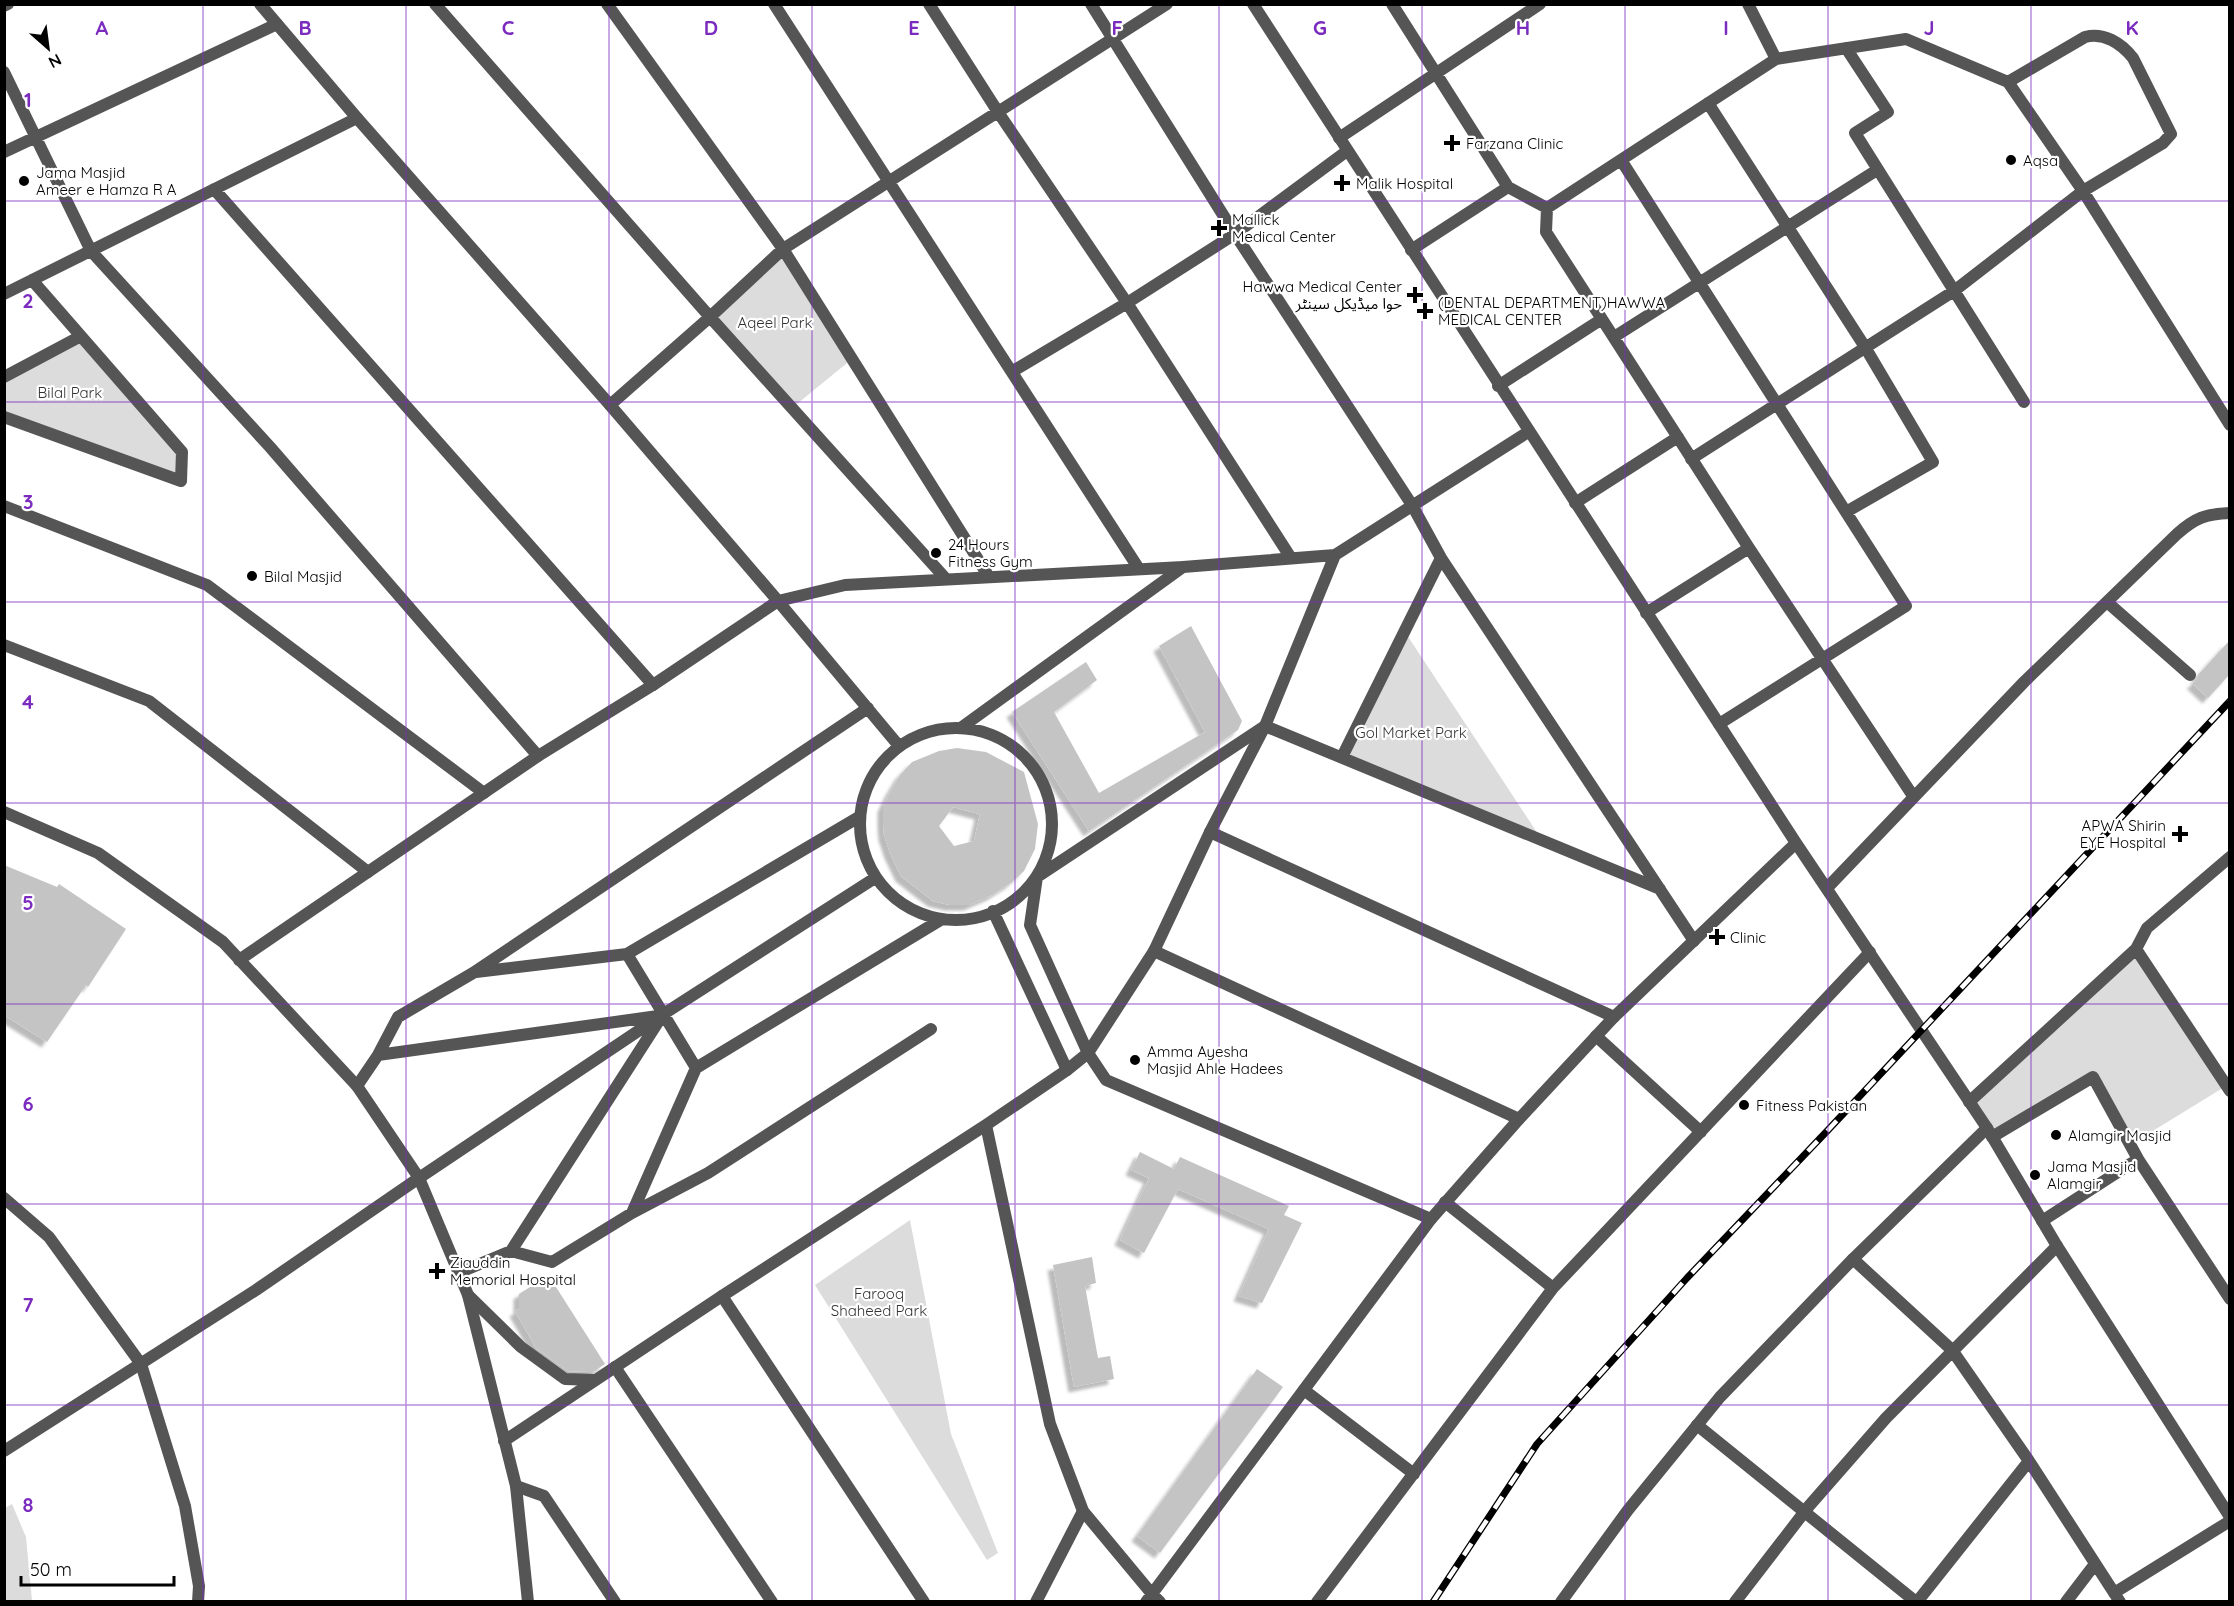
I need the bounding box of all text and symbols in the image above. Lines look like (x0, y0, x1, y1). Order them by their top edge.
text: A (96, 15, 109, 40)
text: B (298, 15, 312, 40)
text: C (502, 15, 515, 40)
text: D (704, 15, 718, 40)
text: E (908, 15, 920, 40)
text: F (1111, 15, 1123, 40)
text: G (1313, 15, 1327, 40)
text: H (1516, 15, 1530, 40)
text: I (1723, 15, 1729, 40)
text: J (1923, 15, 1935, 40)
text: K (2125, 15, 2139, 40)
north arrow (18, 18, 78, 78)
text: N (45, 50, 65, 73)
text: 1 (24, 87, 32, 112)
marker: Farzana Clinic (1443, 134, 1461, 152)
place label: Farzana Clinic (1466, 134, 1564, 153)
place label: Aqsa (2023, 151, 2058, 170)
marker: Aqsa (2004, 153, 2018, 167)
place label: Jama Masjid Ameer e Hamza R A (36, 163, 177, 199)
marker: Jama Masjid Ameer e Hamza R A (17, 174, 31, 188)
marker: Malik Hospital (1333, 174, 1351, 192)
place label: Malik Hospital (1356, 174, 1453, 193)
place label: Mallick Medical Center (1232, 210, 1336, 246)
marker: Mallick Medical Center (1210, 219, 1228, 237)
place label: Hawwa Medical Center حوا میڈیکل سینٹر (1243, 277, 1402, 313)
marker: Hawwa Medical Center حوا میڈیکل سینٹر (1406, 286, 1424, 304)
text: 2 (22, 288, 34, 313)
place label: (DENTAL DEPARTMENT)HAWWA MEDICAL CENTER (1438, 293, 1666, 329)
marker: (DENTAL DEPARTMENT)HAWWA MEDICAL CENTER (1416, 302, 1434, 320)
park label: Aqeel Park (737, 313, 813, 332)
park label: Bilal Park (38, 383, 102, 402)
text: 3 (23, 489, 33, 514)
place label: 24 Hours Fitness Gym (948, 535, 1033, 571)
marker: 24 Hours Fitness Gym (929, 546, 943, 560)
place label: Bilal Masjid (264, 567, 342, 586)
marker: Bilal Masjid (245, 569, 259, 583)
text: 4 (22, 689, 34, 714)
park label: Gol Market Park (1355, 723, 1467, 742)
place label: APWA Shirin EYE Hospital (2080, 816, 2166, 852)
marker: APWA Shirin EYE Hospital (2171, 825, 2189, 843)
text: 5 (22, 890, 34, 915)
marker: Clinic (1708, 928, 1726, 946)
place label: Clinic (1730, 928, 1766, 947)
place label: Amma Ayesha Masjid Ahle Hadees (1147, 1042, 1283, 1078)
marker: Amma Ayesha Masjid Ahle Hadees (1128, 1053, 1142, 1067)
text: 6 (22, 1091, 34, 1116)
place label: Fitness Pakistan (1756, 1096, 1867, 1115)
marker: Fitness Pakistan (1737, 1098, 1751, 1112)
place label: Alamgir Masjid (2068, 1126, 2171, 1145)
marker: Alamgir Masjid (2049, 1128, 2063, 1142)
place label: Jama Masjid Alamgir (2047, 1157, 2136, 1193)
marker: Jama Masjid Alamgir (2028, 1168, 2042, 1182)
place label: Ziauddin Memorial Hospital (450, 1253, 576, 1289)
marker: Ziauddin Memorial Hospital (428, 1262, 446, 1280)
park label: Farooq Shaheed Park (831, 1284, 927, 1320)
text: 7 (23, 1292, 34, 1317)
text: 8 (23, 1492, 34, 1517)
scale bar (21, 1549, 174, 1587)
text: 50 m (30, 1558, 72, 1581)

